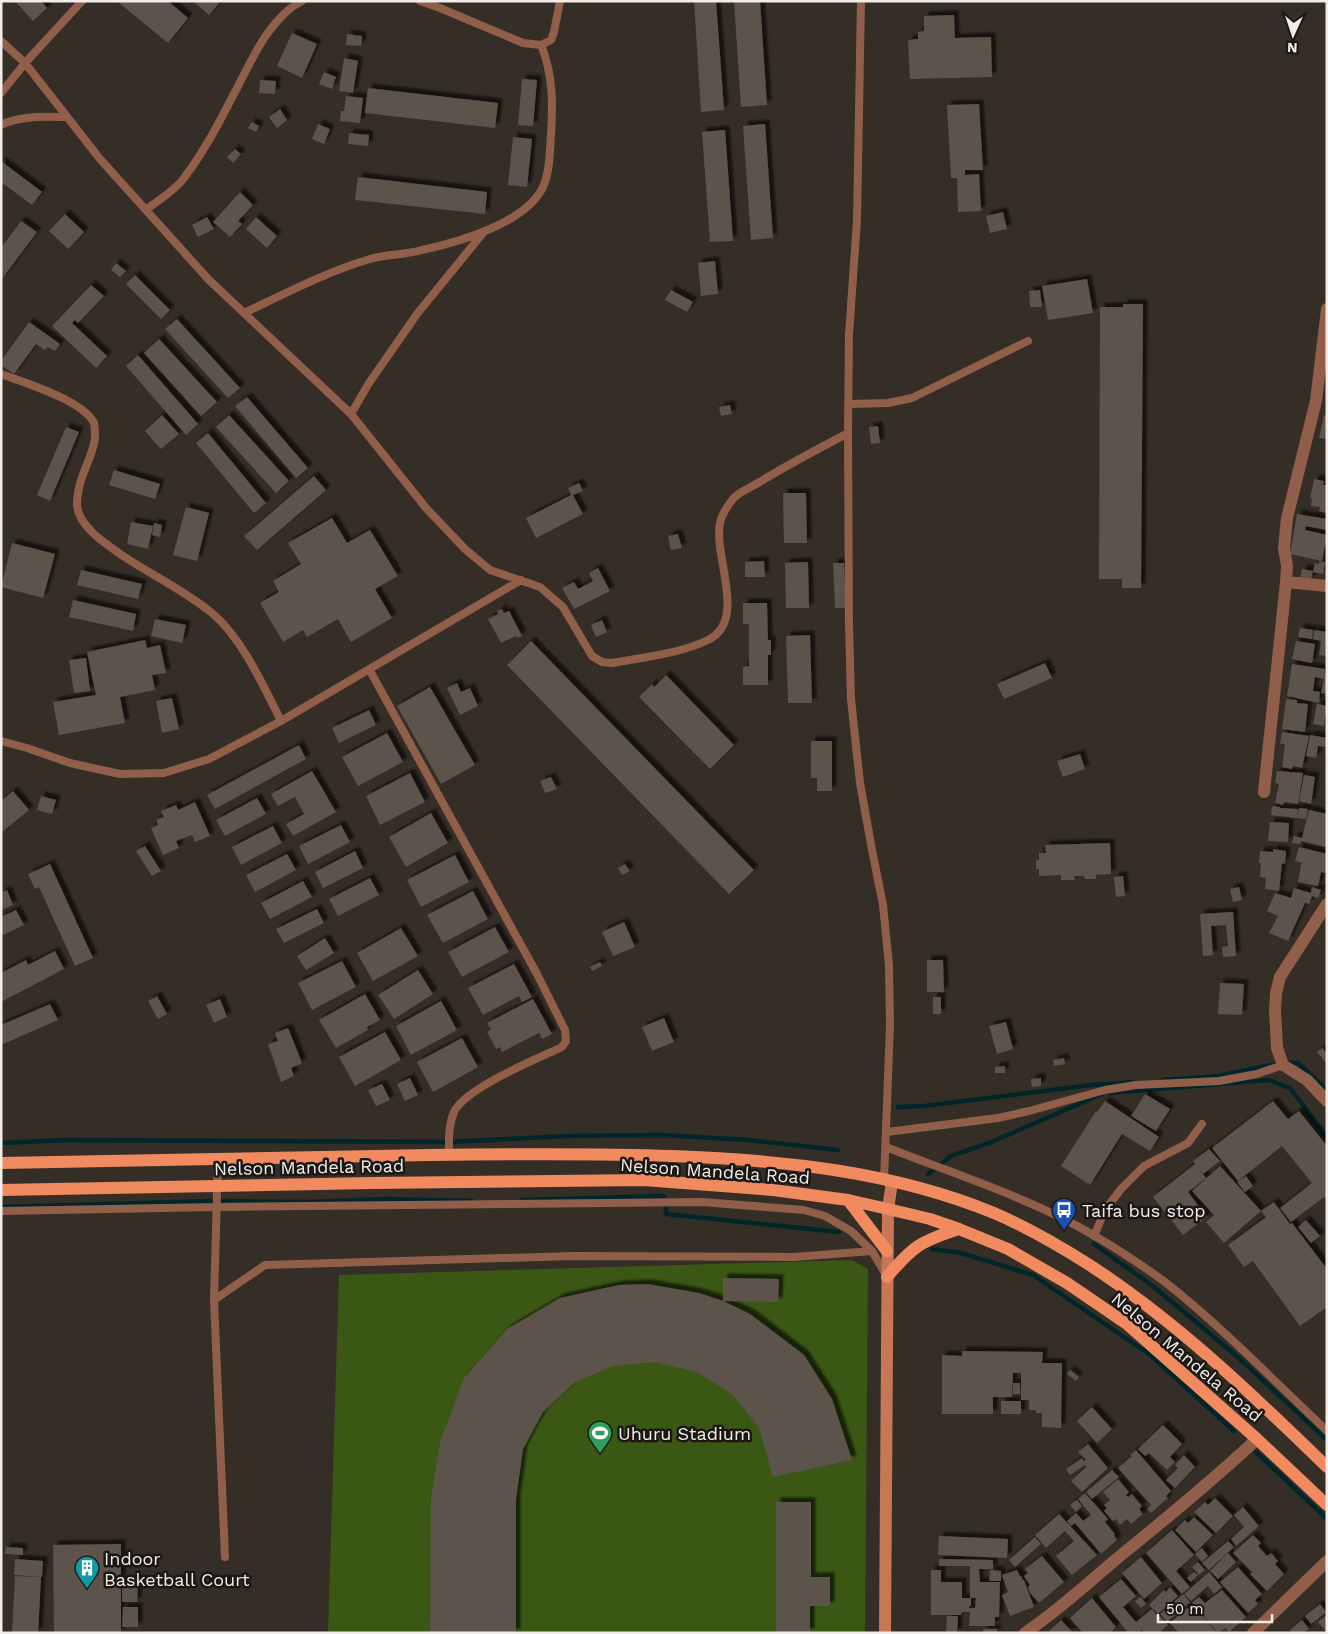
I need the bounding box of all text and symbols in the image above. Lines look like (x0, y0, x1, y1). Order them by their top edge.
north arrow (1268, 10, 1318, 60)
text: N (1287, 40, 1298, 56)
street label: Nelson Mandela Road (619, 1154, 811, 1188)
street label: Nelson Mandela Road (214, 1155, 404, 1179)
bus stop icon: Taifa bus stop (1051, 1197, 1077, 1231)
place label: Taifa bus stop (1082, 1200, 1206, 1221)
street label: Nelson Mandela Road (1107, 1288, 1267, 1426)
sports icon: Uhuru Stadium (587, 1420, 613, 1454)
place label: Uhuru Stadium (618, 1423, 751, 1444)
place label: Indoor Basketball Court (104, 1548, 250, 1590)
building icon: Indoor Basketball Court (74, 1555, 100, 1589)
scale bar (1158, 1592, 1272, 1624)
text: 50 m (1166, 1600, 1203, 1618)

